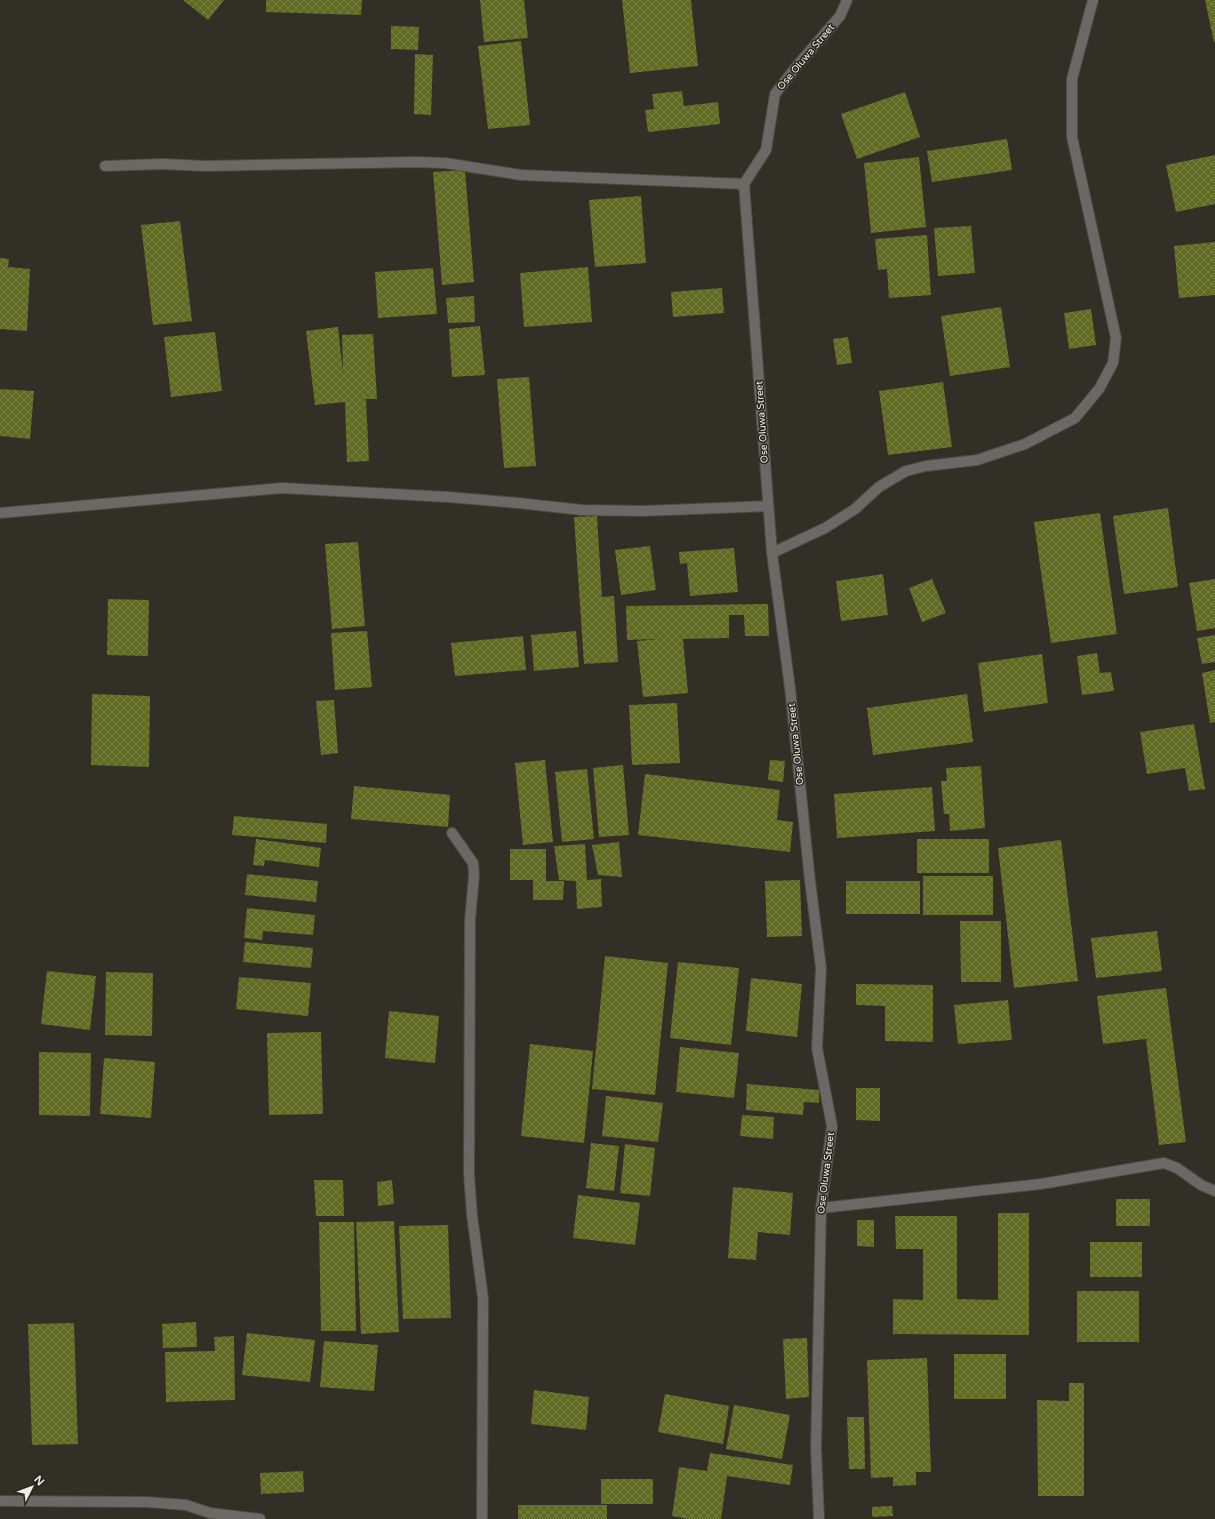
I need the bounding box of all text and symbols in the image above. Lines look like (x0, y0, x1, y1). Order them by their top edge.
street label: Ose Oluwa Street (775, 21, 837, 92)
street label: Ose Oluwa Street (753, 380, 771, 464)
street label: Ose Oluwa Street (786, 702, 806, 786)
street label: Ose Oluwa Street (815, 1131, 837, 1215)
north arrow (12, 1467, 52, 1507)
text: N (31, 1473, 47, 1488)

